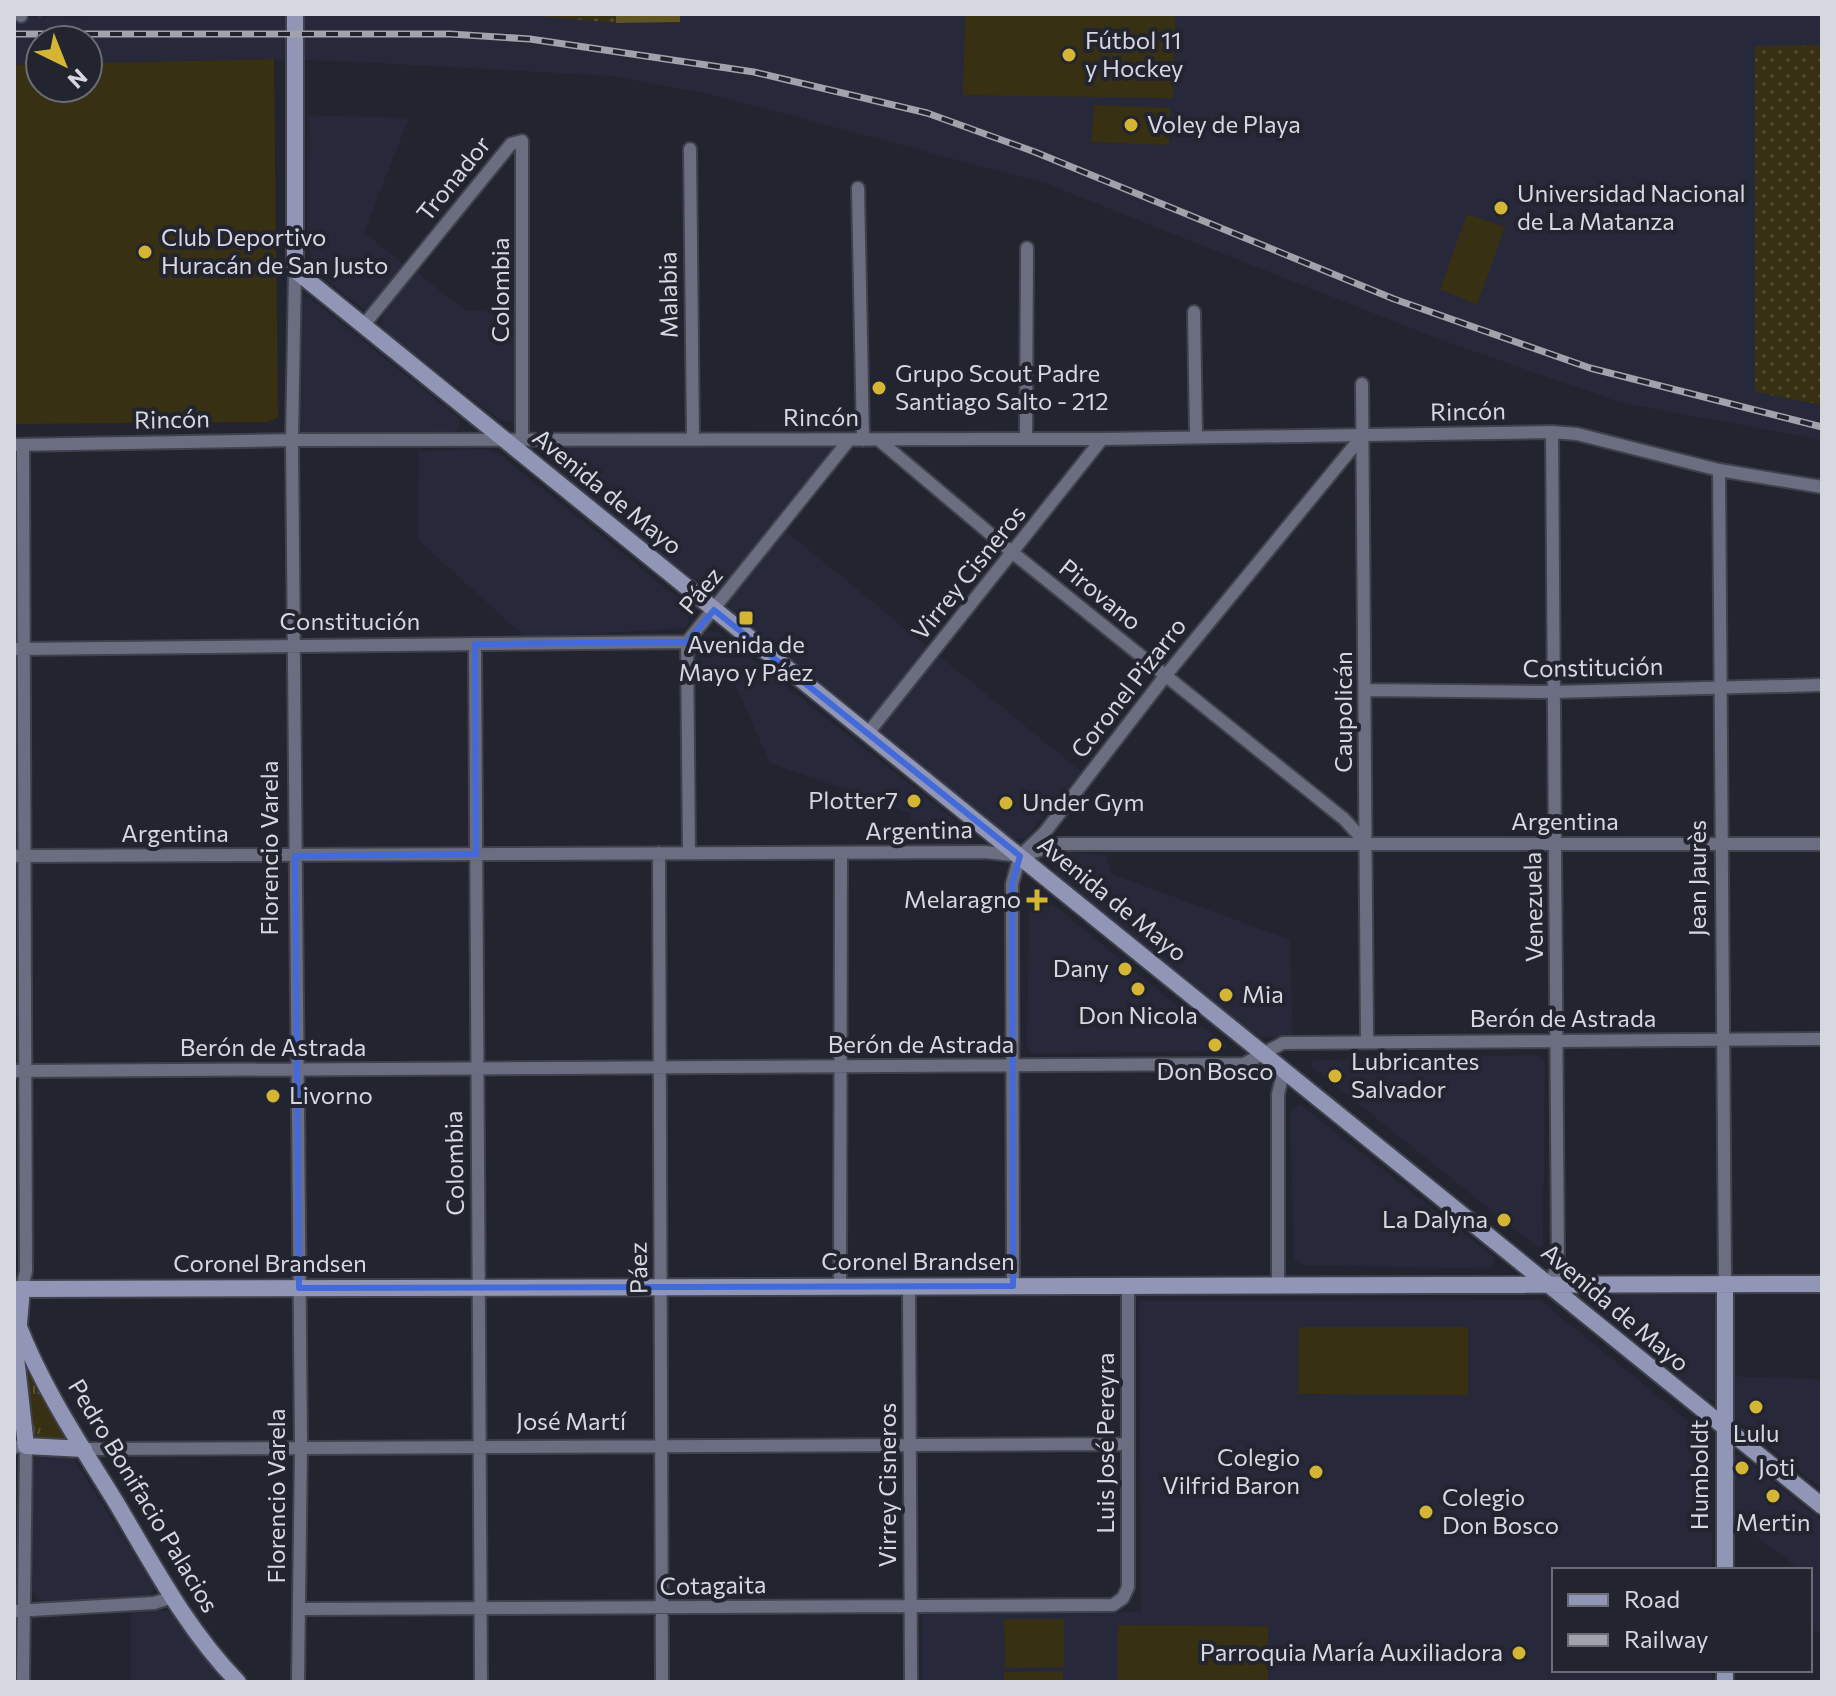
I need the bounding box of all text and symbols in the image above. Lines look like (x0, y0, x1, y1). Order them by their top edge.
north arrow (24, 24, 104, 104)
place label: Fútbol 11 y Hockey (1085, 25, 1183, 82)
marker: Fútbol 11 y Hockey (1060, 46, 1078, 64)
text: N (63, 63, 93, 94)
place label: Voley de Playa (1147, 109, 1301, 138)
marker: Voley de Playa (1122, 116, 1140, 134)
street label: Tronador (410, 129, 496, 226)
place label: Universidad Nacional de La Matanza (1517, 178, 1746, 235)
marker: Universidad Nacional de La Matanza (1492, 199, 1510, 217)
place label: Club Deportivo Huracán de San Justo (161, 222, 388, 279)
street label: Colombia (485, 237, 514, 343)
marker: Club Deportivo Huracán de San Justo (136, 243, 154, 261)
street label: Malabia (652, 251, 683, 339)
place label: Grupo Scout Padre Santiago Salto - 212 (895, 358, 1109, 415)
marker: Grupo Scout Padre Santiago Salto - 212 (870, 379, 888, 397)
street label: Rincón (1430, 395, 1506, 426)
street label: Rincón (783, 402, 859, 431)
street label: Rincón (134, 403, 210, 434)
street label: Avenida de Mayo (527, 422, 688, 560)
street label: Virrey Cisneros (905, 499, 1031, 645)
street label: Pirovano (1054, 552, 1148, 636)
street label: Páez (672, 561, 728, 619)
street label: Constitución (280, 606, 420, 635)
marker: Avenida de Mayo y Páez (737, 609, 755, 627)
street label: Coronel Pizarro (1064, 611, 1192, 763)
place label: Avenida de Mayo y Páez (678, 629, 814, 686)
street label: Caupolicán (1328, 651, 1357, 773)
street label: Constitución (1522, 651, 1664, 682)
street label: Florencio Varela (254, 760, 283, 936)
place label: Plotter7 (808, 785, 898, 814)
place label: Under Gym (1022, 787, 1144, 816)
marker: Plotter7 (905, 792, 923, 810)
marker: Under Gym (997, 794, 1015, 812)
street label: Argentina (1511, 806, 1619, 835)
street label: Argentina (865, 814, 973, 845)
street label: Argentina (121, 818, 229, 847)
street label: Jean Jaurès (1682, 820, 1711, 936)
street label: Avenida de Mayo (1032, 829, 1193, 967)
street label: Venezuela (1517, 852, 1548, 963)
place label: Melaragno (904, 884, 1021, 913)
marker: Melaragno (1028, 891, 1046, 909)
place label: Dany (1053, 953, 1109, 982)
marker: Dany (1116, 960, 1134, 978)
place label: Mia (1242, 979, 1284, 1008)
marker: Don Nicola (1129, 980, 1147, 998)
marker: Mia (1217, 986, 1235, 1004)
place label: Don Nicola (1078, 1000, 1198, 1029)
street label: Berón de Astrada (1470, 1003, 1656, 1032)
street label: Berón de Astrada (828, 1029, 1014, 1058)
street label: Berón de Astrada (180, 1032, 366, 1061)
marker: Don Bosco (1206, 1036, 1224, 1054)
place label: Lubricantes Salvador (1351, 1046, 1480, 1103)
place label: Don Bosco (1156, 1056, 1274, 1085)
marker: Lubricantes Salvador (1326, 1067, 1344, 1085)
place label: Livorno (289, 1080, 373, 1109)
marker: Livorno (264, 1087, 282, 1105)
street label: Colombia (438, 1110, 469, 1216)
place label: La Dalyna (1382, 1204, 1488, 1233)
marker: La Dalyna (1495, 1211, 1513, 1229)
street label: Avenida de Mayo (1536, 1237, 1696, 1377)
street label: Páez (623, 1242, 652, 1294)
street label: Coronel Brandsen (821, 1246, 1015, 1275)
street label: Coronel Brandsen (173, 1248, 367, 1277)
street label: Luis José Pereyra (1090, 1352, 1119, 1534)
street label: Pedro Bonifacio Palacios (63, 1373, 226, 1617)
marker: Lulu (1747, 1398, 1765, 1416)
street label: Virrey Cisneros (872, 1403, 901, 1567)
street label: José Martí (516, 1406, 627, 1435)
street label: Florencio Varela (261, 1408, 290, 1584)
place label: Lulu (1733, 1418, 1779, 1447)
street label: Humboldt (1684, 1420, 1713, 1530)
place label: Colegio Vilfrid Baron (1162, 1442, 1300, 1499)
place label: Joti (1758, 1452, 1795, 1481)
marker: Joti (1733, 1459, 1751, 1477)
marker: Colegio Vilfrid Baron (1307, 1463, 1325, 1481)
place label: Colegio Don Bosco (1442, 1482, 1559, 1539)
marker: Mertin (1764, 1487, 1782, 1505)
marker: Colegio Don Bosco (1417, 1503, 1435, 1521)
place label: Mertin (1736, 1507, 1810, 1536)
legend (1552, 1568, 1812, 1672)
street label: Cotagaita (659, 1569, 767, 1600)
text: Road (1624, 1584, 1680, 1613)
text: Railway (1624, 1624, 1709, 1653)
place label: Parroquia María Auxiliadora (1200, 1637, 1503, 1666)
marker: Parroquia María Auxiliadora (1510, 1644, 1528, 1662)

